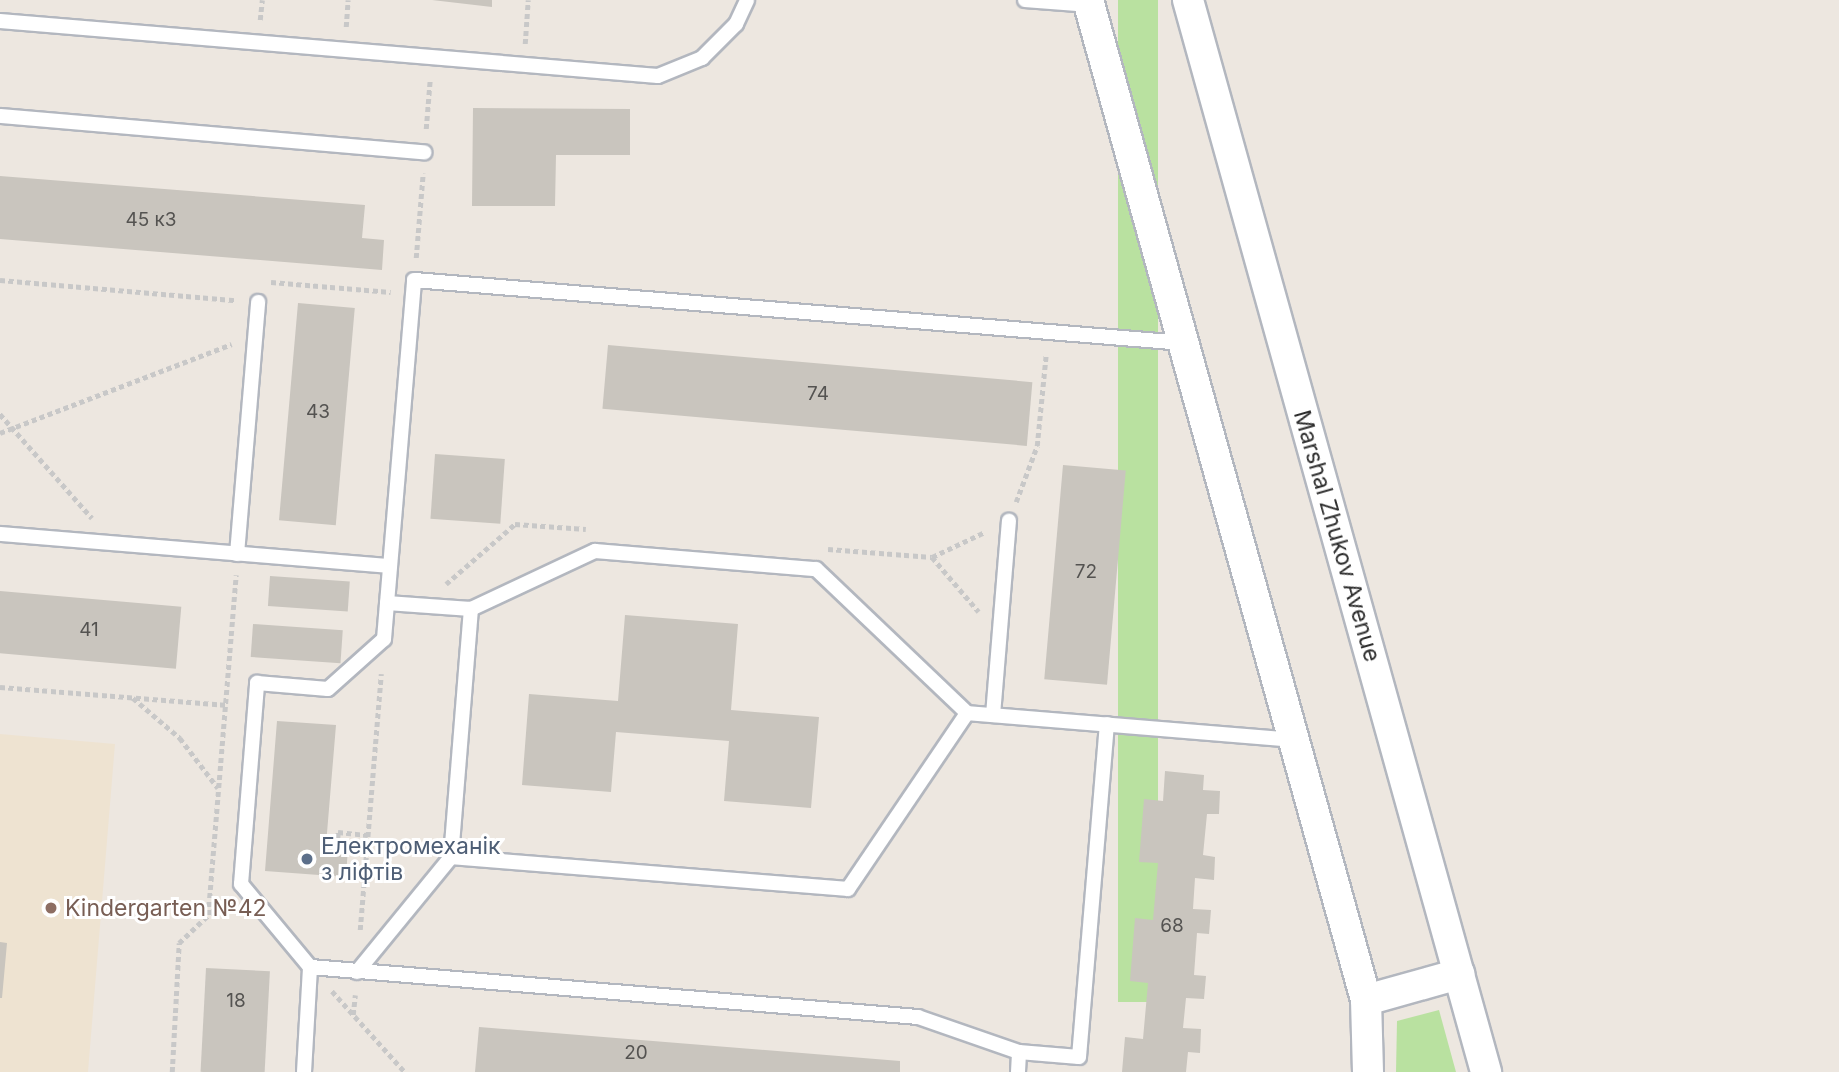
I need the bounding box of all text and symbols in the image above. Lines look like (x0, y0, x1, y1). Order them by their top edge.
house number: 45 к3 (125, 209, 177, 231)
house number: 74 (807, 383, 829, 405)
house number: 43 (306, 401, 330, 423)
street label: Marshal Zhukov Avenue (1288, 407, 1386, 665)
house number: 72 (1075, 561, 1097, 583)
house number: 41 (79, 619, 99, 641)
place label: Електромеханік з ліфтів (321, 832, 501, 886)
marker: Електромеханік з ліфтів (299, 851, 315, 867)
place label: Kindergarten №42 (65, 894, 267, 922)
marker: Kindergarten №42 (43, 900, 59, 916)
house number: 68 (1160, 915, 1184, 937)
house number: 18 (226, 990, 246, 1012)
house number: 20 (624, 1042, 648, 1064)

